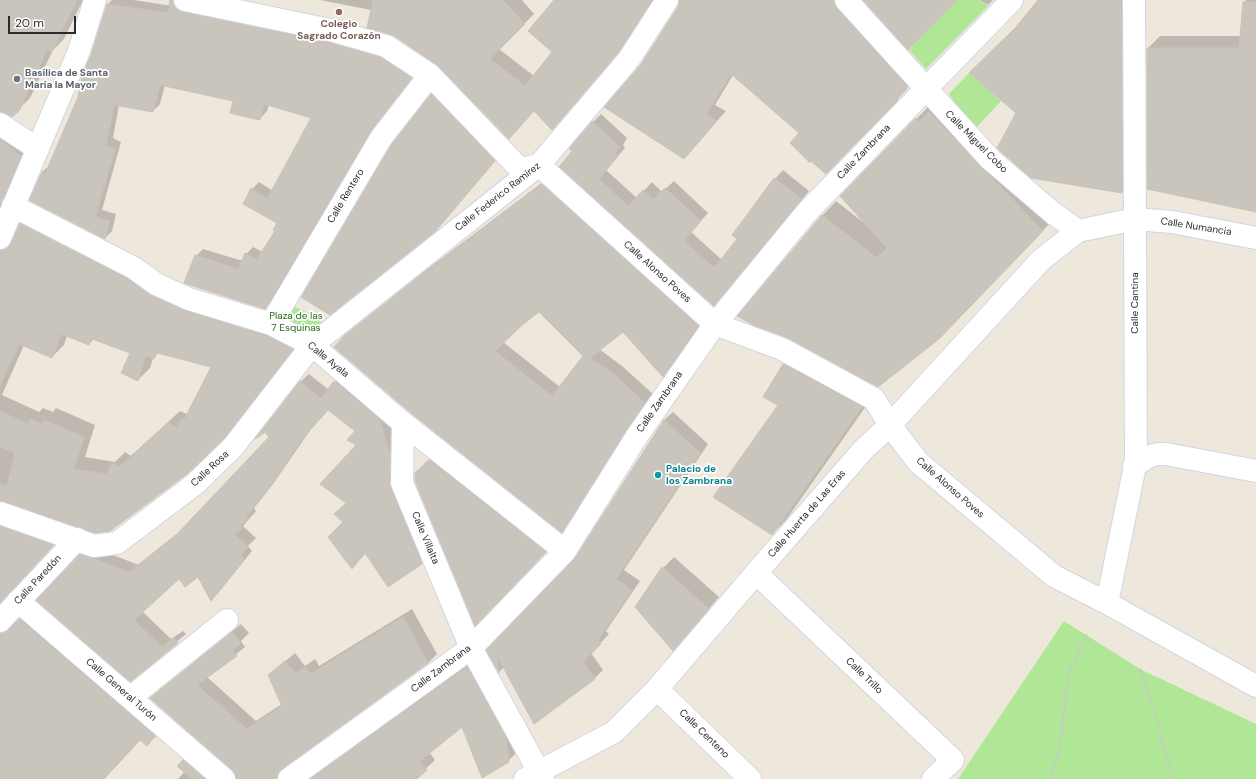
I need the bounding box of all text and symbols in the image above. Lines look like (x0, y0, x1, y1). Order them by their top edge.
marker: Colegio Sagrado Corazón (334, 7, 344, 17)
scale bar (10, 8, 78, 34)
text: 20 m (15, 15, 44, 31)
place label: Colegio Sagrado Corazón (297, 18, 381, 42)
place label: Basílica de Santa María la Mayor (25, 67, 108, 90)
marker: Basílica de Santa María la Mayor (12, 74, 22, 84)
street label: Calle Miguel Cobo (942, 108, 1010, 176)
street label: Calle Zambrana (835, 122, 893, 182)
street label: Calle Federico Ramírez (453, 160, 543, 234)
street label: Calle Rentero (325, 167, 367, 225)
street label: Calle Numancia (1160, 215, 1232, 239)
street label: Calle Alonso Poves (621, 239, 693, 305)
street label: Calle Cantina (1129, 272, 1141, 334)
park label: Plaza de las 7 Esquinas (269, 310, 323, 334)
street label: Calle Ayala (305, 340, 351, 380)
street label: Calle Zambrana (635, 369, 685, 435)
street label: Calle Rosa (189, 448, 231, 490)
street label: Calle Alonso Poves (913, 455, 987, 521)
place label: Palacio de los Zambrana (666, 463, 732, 486)
street label: Calle Huerta de Las Eras (766, 468, 848, 560)
marker: Palacio de los Zambrana (653, 470, 663, 480)
street label: Calle Villalta (409, 510, 441, 566)
street label: Calle Paredón (12, 553, 64, 607)
street label: Calle Zambrana (409, 643, 473, 695)
street label: Calle Trillo (843, 655, 885, 697)
street label: Calle General Turón (83, 656, 159, 724)
street label: Calle Centeno (676, 707, 732, 761)

